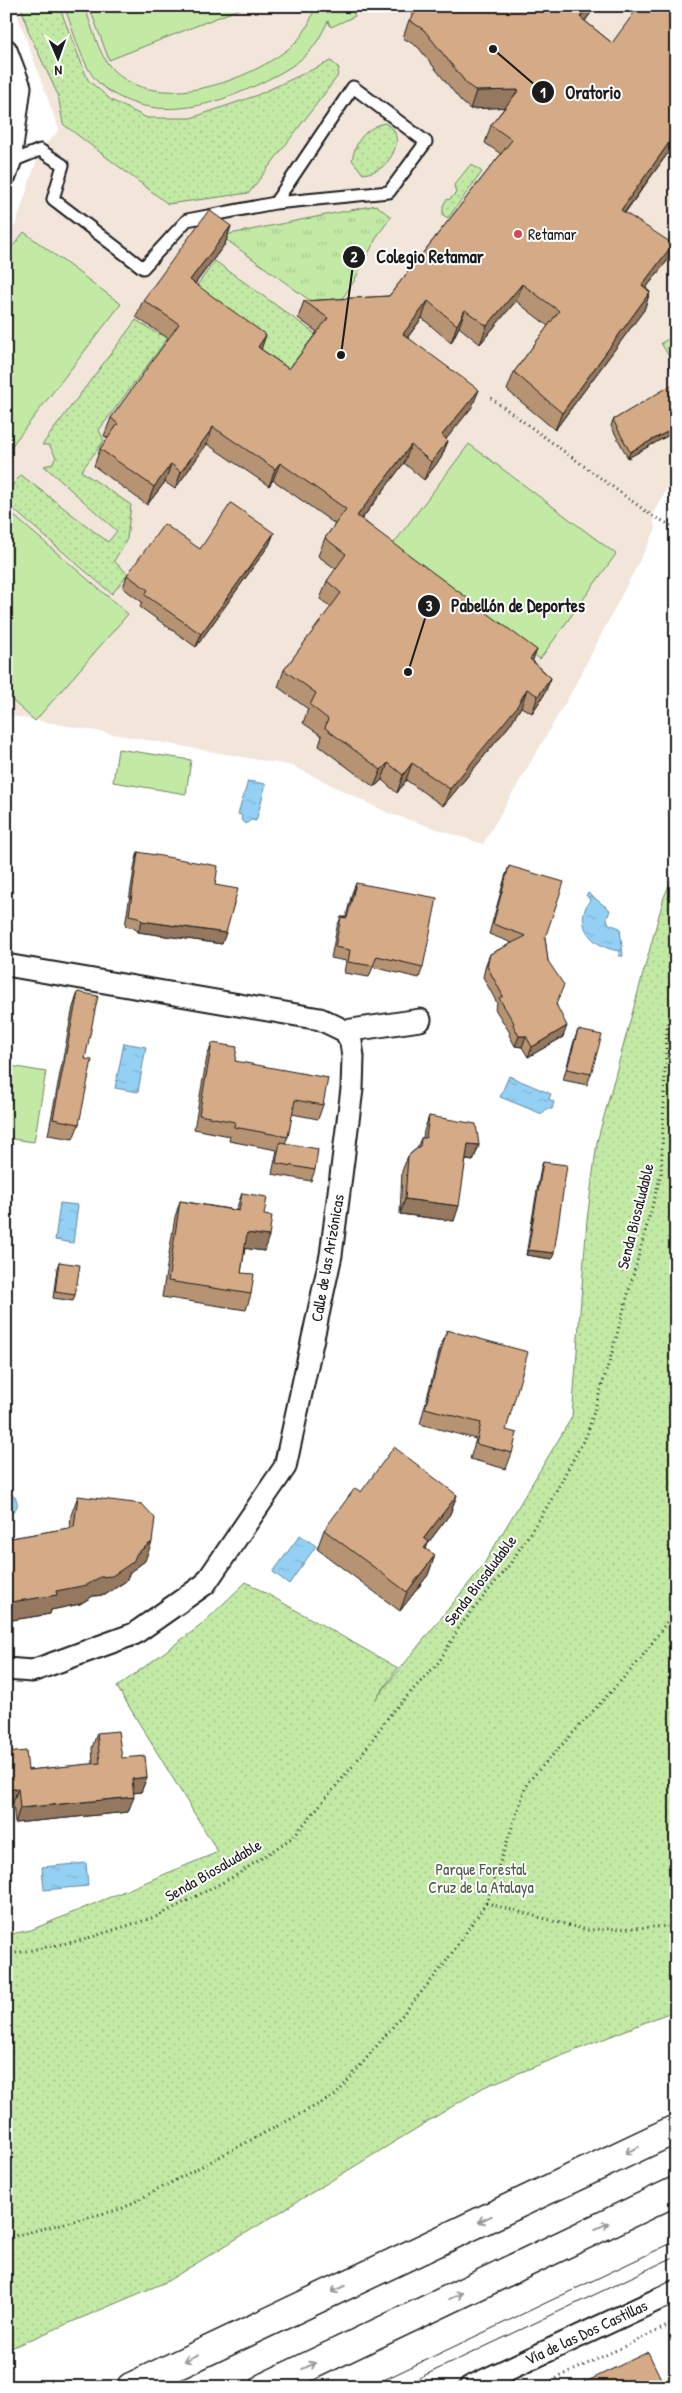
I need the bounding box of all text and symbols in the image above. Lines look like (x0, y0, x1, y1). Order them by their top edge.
north arrow (32, 32, 82, 82)
text: N (54, 62, 63, 81)
callout: Oratorio (530, 76, 631, 109)
text: Oratorio (565, 80, 622, 105)
text: 1 (540, 82, 546, 103)
place label: Retamar (528, 223, 577, 245)
marker: Retamar (512, 228, 524, 240)
callout: Colegio Retamar (341, 240, 493, 273)
text: Colegio Retamar (376, 244, 484, 270)
text: 2 (350, 246, 358, 267)
callout: Pabellón de Deportes (416, 590, 595, 623)
text: Pabellón de Deportes (451, 593, 585, 619)
text: 3 (426, 595, 433, 616)
street label: Senda Biosaludable (611, 1160, 659, 1271)
street label: Calle de las Arizónicas (305, 1193, 349, 1323)
street label: Senda Biosaludable (439, 1530, 522, 1630)
street label: Senda Biosaludable (161, 1833, 266, 1907)
park label: Parque Forestal Cruz de la Atalaya (428, 1858, 534, 1898)
one-way arrow (625, 2145, 640, 2155)
one-way arrow (478, 2215, 493, 2224)
one-way arrow (594, 2221, 609, 2230)
one-way arrow (331, 2284, 346, 2294)
one-way arrow (448, 2291, 463, 2300)
street label: Vía de las Dos Castillas (521, 2294, 651, 2370)
one-way arrow (184, 2354, 199, 2363)
one-way arrow (301, 2361, 316, 2370)

